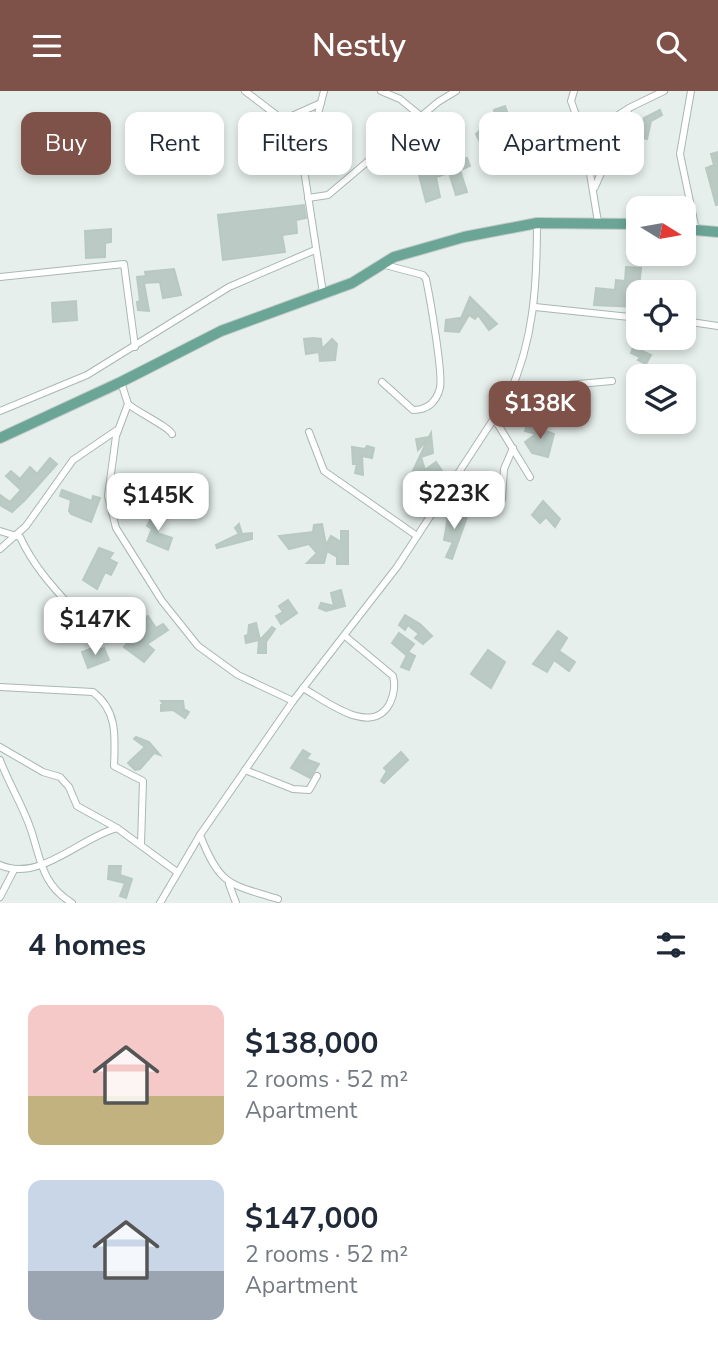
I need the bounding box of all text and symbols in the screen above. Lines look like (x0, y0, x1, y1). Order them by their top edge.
text: Nestly (312, 24, 406, 67)
icon: menu (28, 27, 66, 65)
icon: search (652, 27, 690, 65)
chip: Buy (21, 112, 111, 175)
chip: Rent (125, 112, 224, 175)
chip: Filters (238, 112, 352, 175)
chip: New (366, 112, 465, 175)
chip: Apartment (479, 112, 644, 175)
north arrow (626, 196, 696, 266)
map controls (626, 196, 696, 434)
button: locate (626, 280, 696, 350)
button: layers (626, 364, 696, 434)
pin: $138K (491, 381, 589, 441)
text: $138K (505, 388, 575, 419)
pin: $223K (405, 471, 503, 531)
pin: $145K (109, 473, 207, 533)
text: $223K (419, 478, 489, 509)
text: $145K (123, 480, 193, 511)
pin: $147K (46, 597, 144, 657)
text: $147K (60, 604, 130, 635)
text: 4 homes (28, 925, 146, 966)
icon: filters (652, 926, 690, 964)
text: $138,000 (245, 1023, 378, 1064)
icon: home (84, 1033, 168, 1117)
text: 2 rooms · 52 m² (245, 1064, 408, 1095)
text: Apartment (245, 1095, 357, 1126)
text: $147,000 (245, 1198, 378, 1239)
icon: home (84, 1208, 168, 1292)
text: 2 rooms · 52 m² (245, 1239, 408, 1270)
text: Apartment (245, 1270, 357, 1301)

